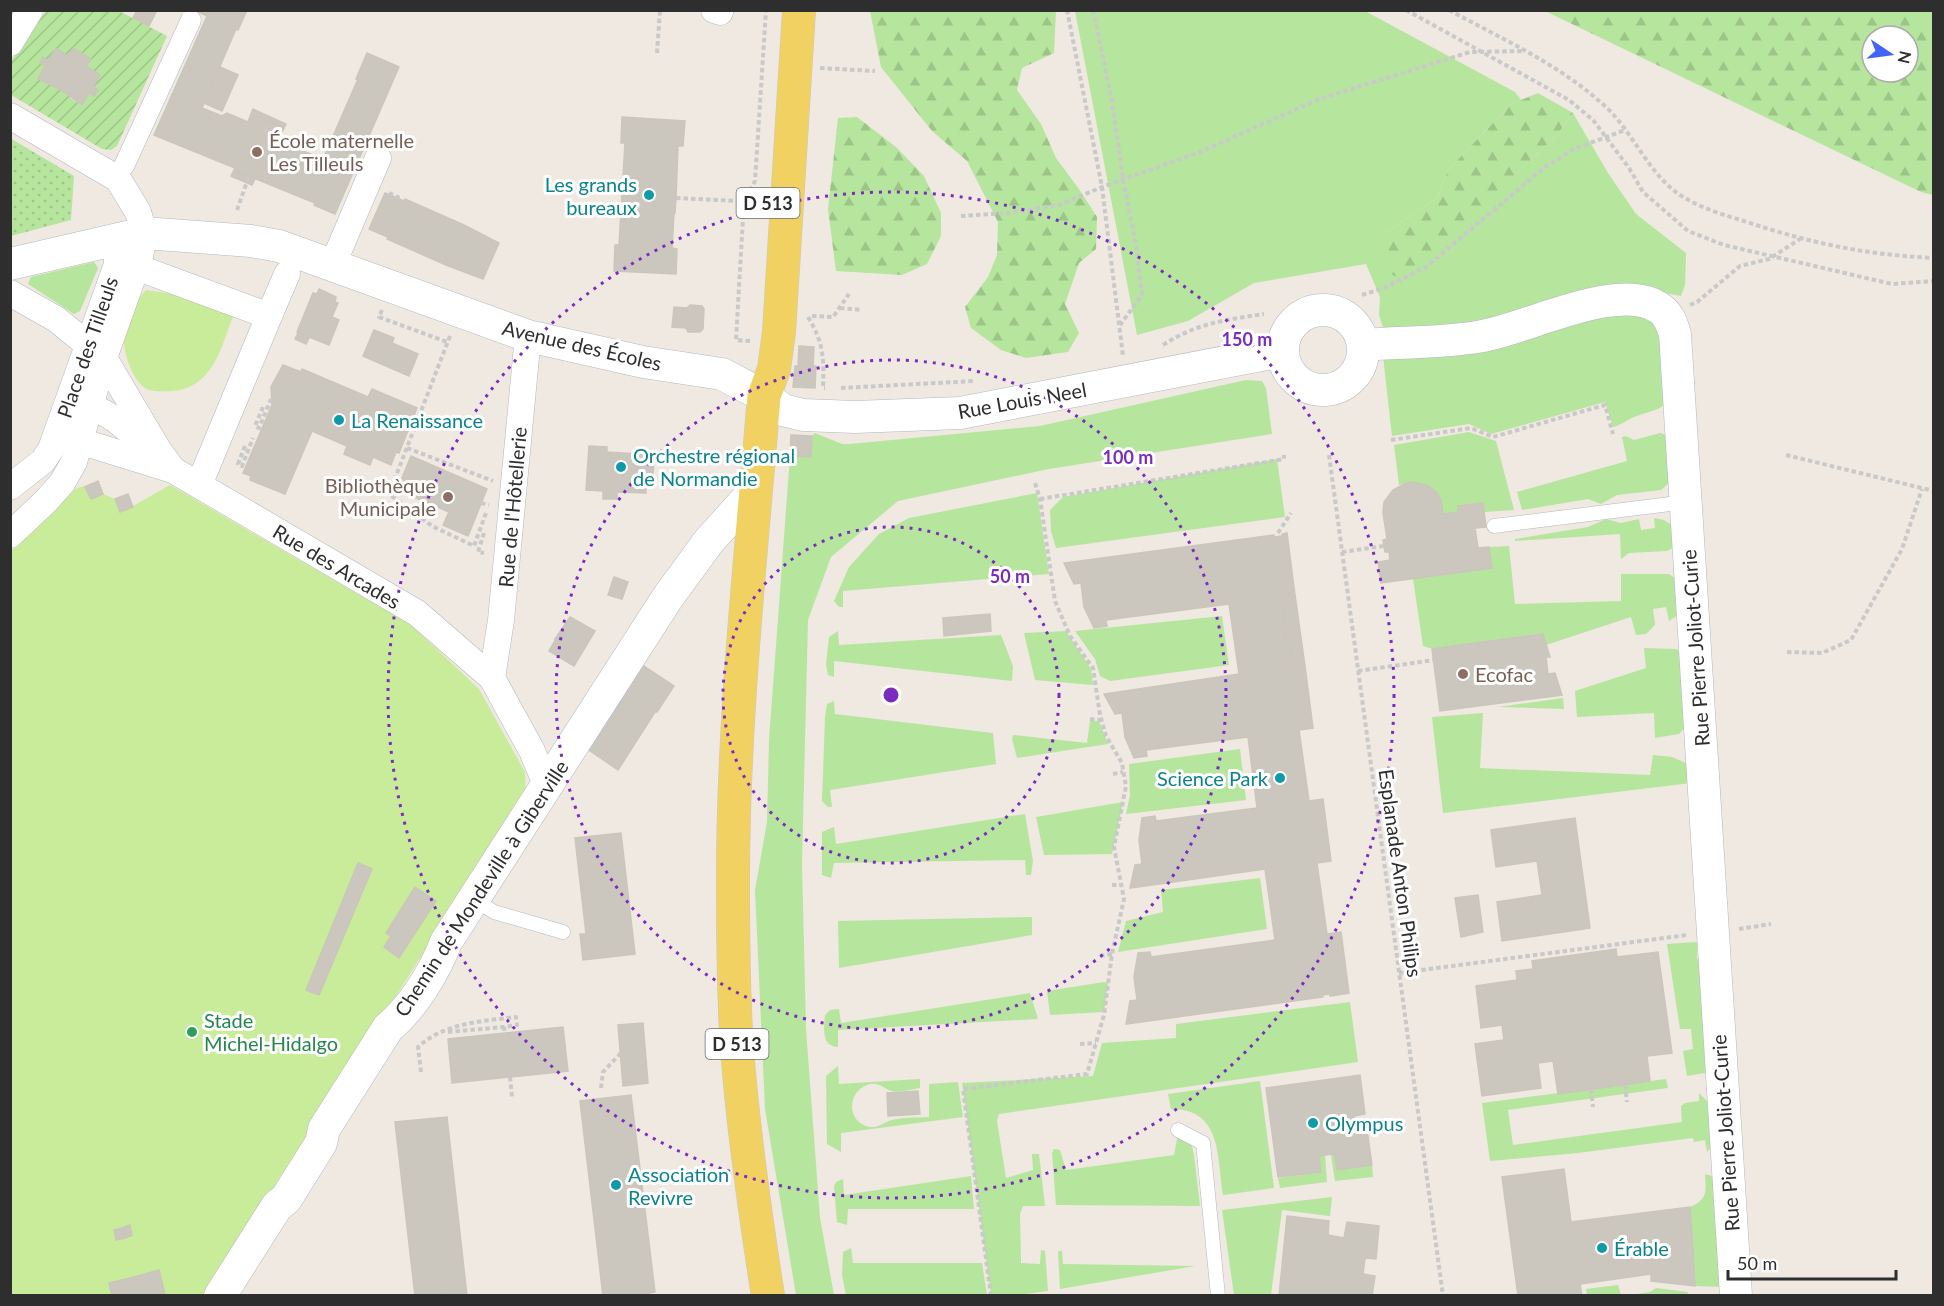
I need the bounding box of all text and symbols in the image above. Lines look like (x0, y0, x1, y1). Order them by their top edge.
north arrow (1860, 24, 1920, 84)
text: N (1894, 49, 1916, 66)
place label: École maternelle Les Tilleuls (269, 128, 414, 175)
marker: École maternelle Les Tilleuls (250, 145, 264, 159)
place label: Les grands bureaux (545, 172, 637, 219)
marker: Les grands bureaux (642, 188, 656, 202)
road number: D 513 (736, 188, 800, 218)
street label: Place des Tilleuls (52, 273, 122, 421)
street label: Avenue des Écoles (500, 315, 664, 375)
text: 150 m (1222, 328, 1272, 350)
street label: Rue Louis Neel (956, 377, 1088, 423)
place label: La Renaissance (351, 408, 483, 432)
marker: La Renaissance (332, 413, 346, 427)
street label: Rue de l'Hôtellerie (493, 426, 531, 588)
place label: Orchestre régional de Normandie (633, 443, 795, 490)
text: 100 m (1103, 446, 1153, 468)
marker: Orchestre régional de Normandie (614, 460, 628, 474)
place label: Bibliothèque Municipale (325, 473, 436, 520)
marker: Bibliothèque Municipale (441, 490, 455, 504)
street label: Rue des Arcades (269, 519, 405, 613)
street label: Rue Pierre Joliot-Curie (1676, 549, 1714, 747)
text: 50 m (990, 565, 1030, 587)
place label: Ecofac (1475, 662, 1533, 686)
marker: Ecofac (1456, 667, 1470, 681)
centre of rings (881, 685, 901, 705)
street label: Chemin de Mondeville à Giberville (389, 755, 573, 1021)
place label: Science Park (1157, 766, 1269, 790)
street label: Esplanade Anton Philips (1375, 767, 1427, 979)
marker: Science Park (1273, 771, 1287, 785)
place label: Stade Michel-Hidalgo (204, 1008, 338, 1055)
marker: Stade Michel-Hidalgo (185, 1025, 199, 1039)
road number: D 513 (706, 1029, 768, 1059)
street label: Rue Pierre Joliot-Curie (1706, 1034, 1744, 1232)
place label: Olympus (1325, 1111, 1403, 1135)
marker: Olympus (1306, 1116, 1320, 1130)
place label: Association Revivre (628, 1162, 729, 1209)
marker: Association Revivre (609, 1178, 623, 1192)
place label: Érable (1614, 1236, 1669, 1260)
marker: Érable (1595, 1241, 1609, 1255)
scale bar (1728, 1243, 1896, 1281)
text: 50 m (1737, 1252, 1777, 1274)

